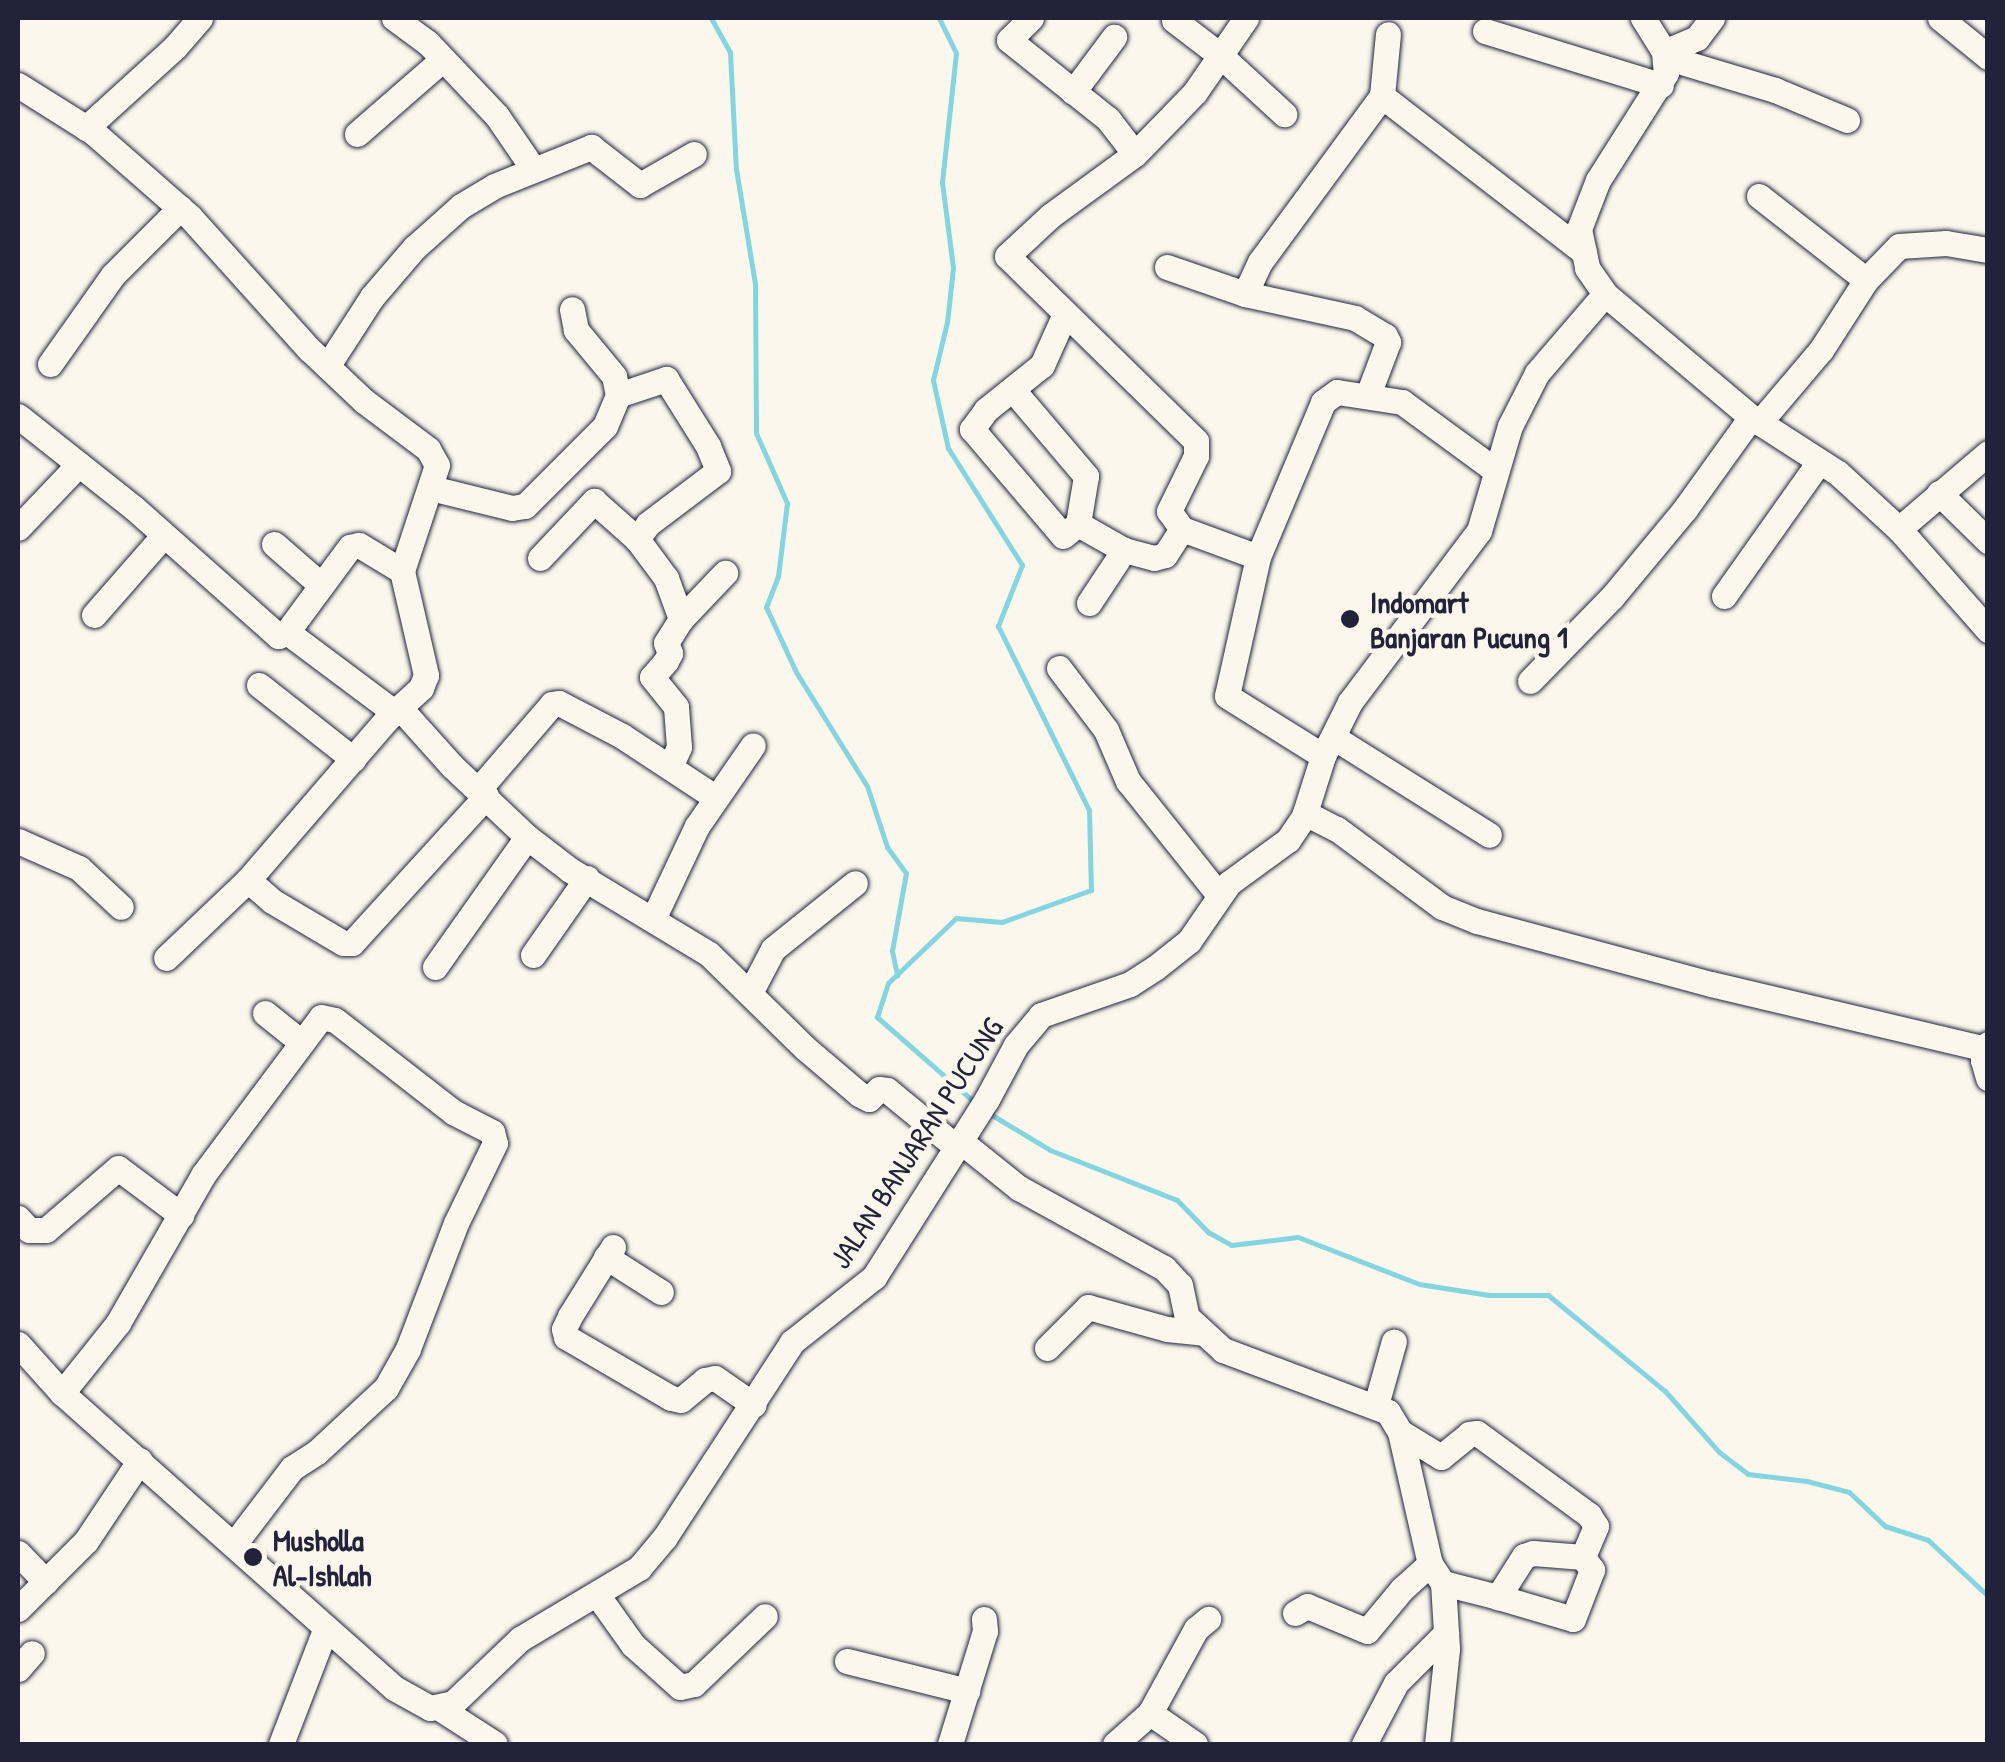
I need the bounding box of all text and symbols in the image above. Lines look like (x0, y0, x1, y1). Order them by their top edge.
place label: Indomart Banjaran Pucung 1 (1370, 584, 1568, 654)
marker: Indomart Banjaran Pucung 1 (1339, 608, 1361, 630)
street label: JALAN BANJARAN PUCUNG (822, 1011, 1010, 1275)
place label: Musholla Al-Ishlah (273, 1522, 371, 1592)
marker: Musholla Al-Ishlah (242, 1546, 264, 1568)

